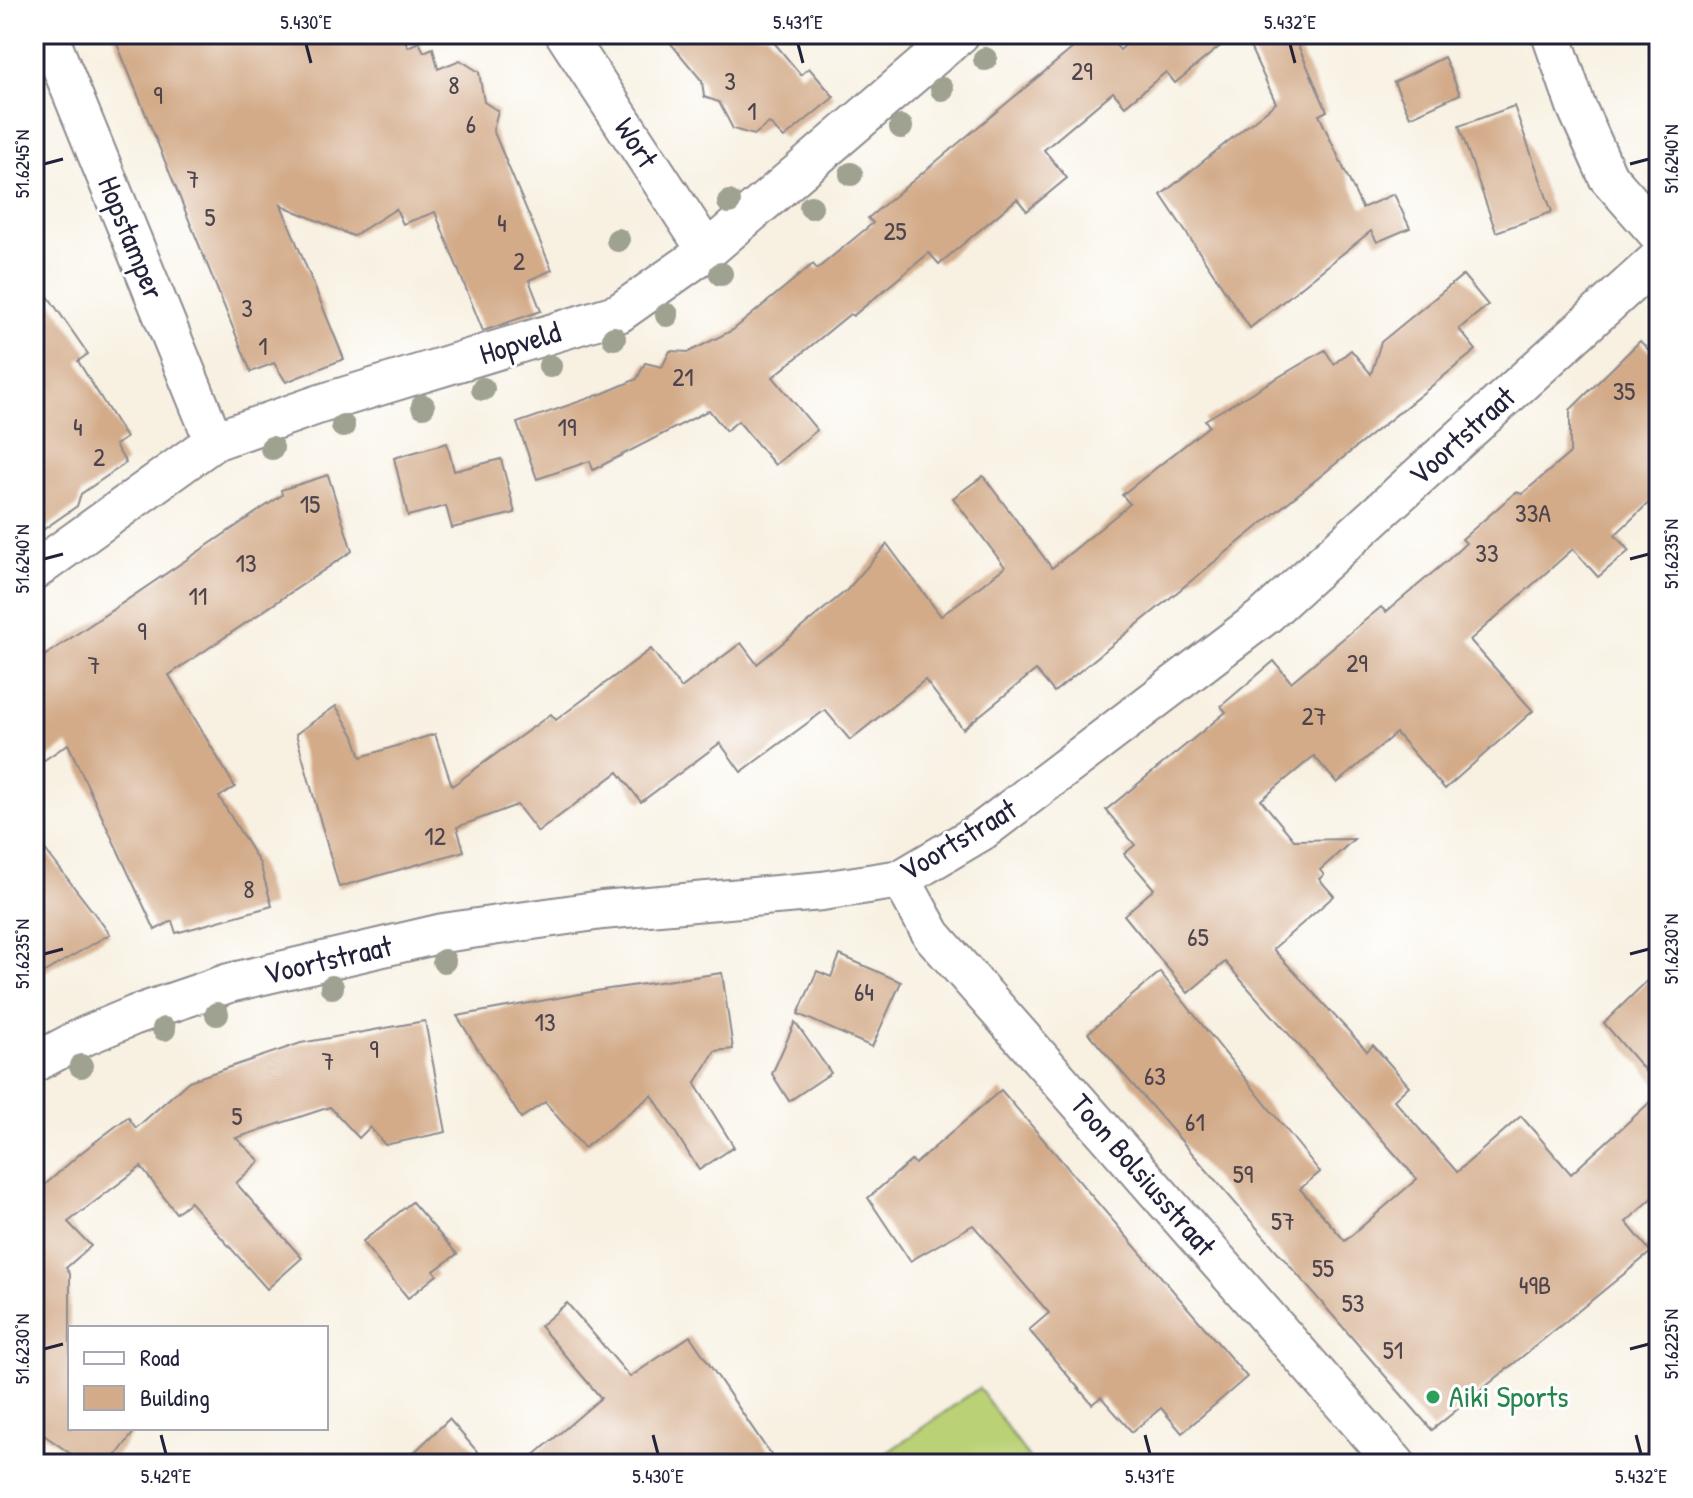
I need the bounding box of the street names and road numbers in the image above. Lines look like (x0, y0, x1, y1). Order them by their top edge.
street label: Wort (606, 110, 668, 176)
street label: Hopstamper (89, 170, 175, 305)
street label: Hopveld (474, 311, 565, 373)
street label: Voortstraat (1400, 376, 1524, 494)
street label: Voortstraat (891, 788, 1024, 890)
street label: Voortstraat (260, 925, 396, 993)
street label: Toon Bolsiusstraat (1062, 1085, 1226, 1265)

